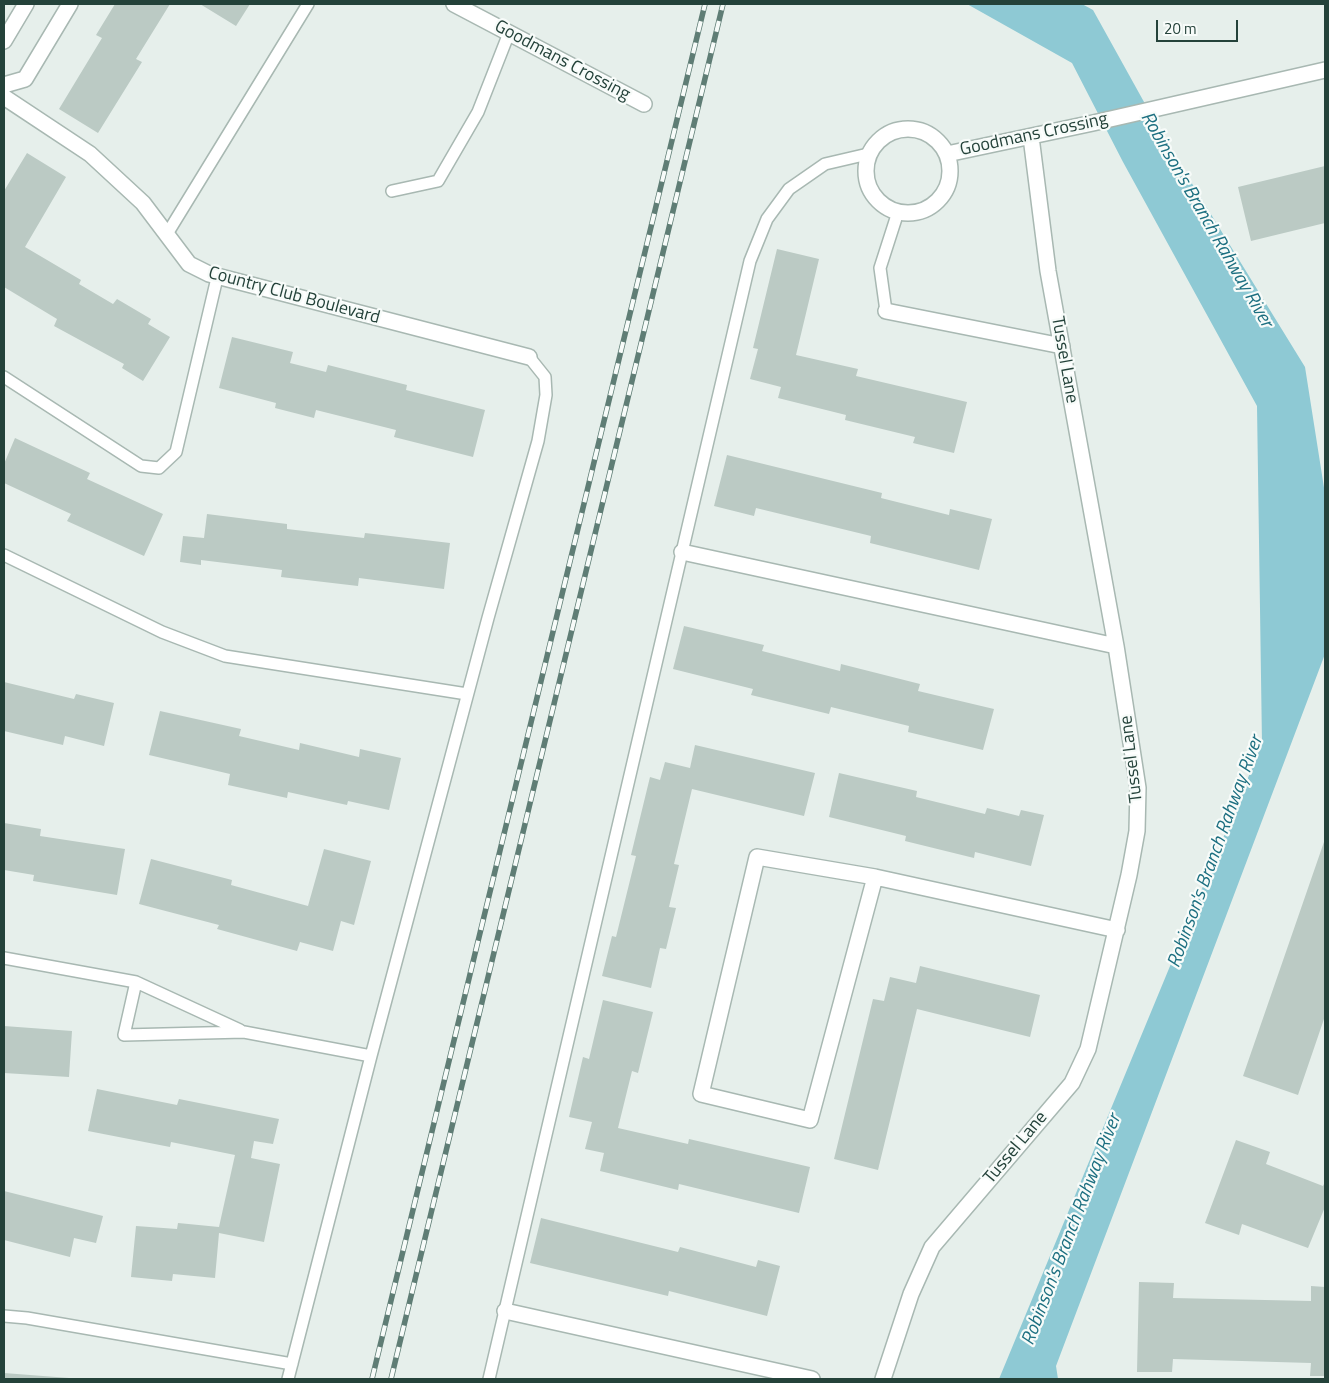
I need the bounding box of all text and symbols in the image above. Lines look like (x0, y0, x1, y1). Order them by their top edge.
scale bar (1159, 10, 1242, 42)
street label: Goodmans Crossing (490, 16, 634, 106)
text: 20 m (1164, 17, 1197, 40)
water label: Robinson's Branch Rahway River (1135, 108, 1277, 332)
street label: Goodmans Crossing (958, 109, 1110, 161)
street label: Country Club Boulevard (206, 263, 382, 329)
street label: Tussel Lane (1046, 315, 1082, 405)
street label: Tussel Lane (1116, 714, 1148, 804)
water label: Robinson's Branch Rahway River (1163, 733, 1269, 971)
street label: Tussel Lane (980, 1107, 1052, 1189)
water label: Robinson's Branch Rahway River (1017, 1111, 1127, 1349)

